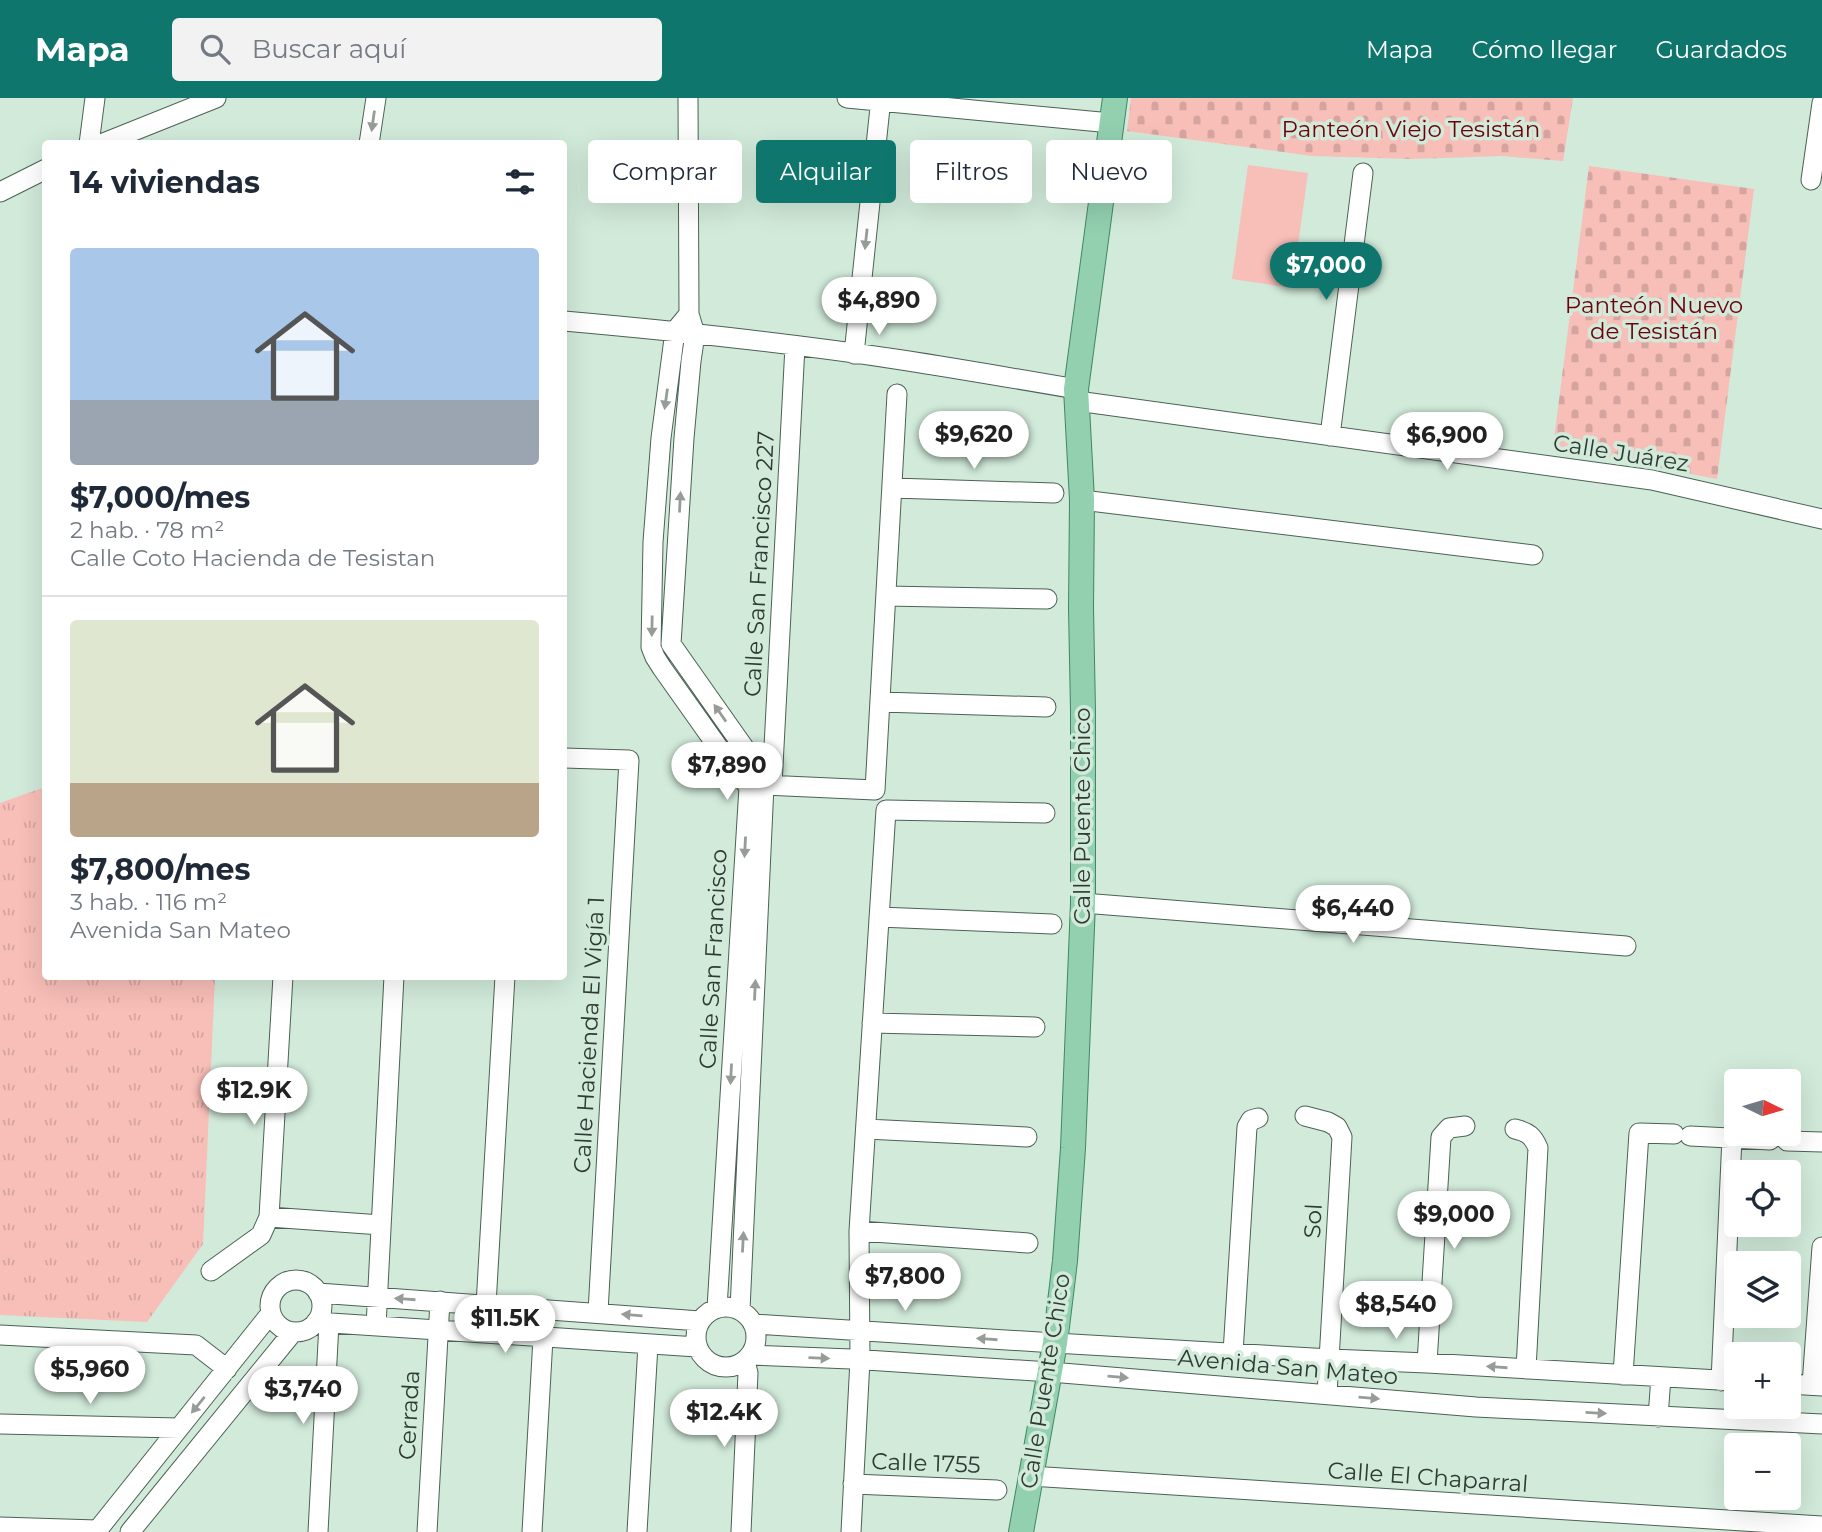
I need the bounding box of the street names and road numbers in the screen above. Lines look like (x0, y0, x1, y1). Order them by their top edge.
street label: Calle Juárez (1551, 428, 1691, 478)
street label: Calle San Francisco 227 (738, 430, 780, 698)
street label: Calle Puente Chico (1068, 707, 1096, 925)
street label: Calle San Francisco (693, 848, 733, 1070)
street label: Calle Hacienda El Vigía 1 (568, 896, 610, 1174)
street label: Sol (1298, 1203, 1328, 1239)
street label: Calle Puente Chico (1014, 1271, 1076, 1491)
street label: Avenida San Mateo (1177, 1343, 1399, 1391)
street label: Cerrada (393, 1369, 425, 1461)
street label: Calle 1755 (871, 1447, 981, 1479)
street label: Calle El Chaparral (1327, 1456, 1529, 1498)

